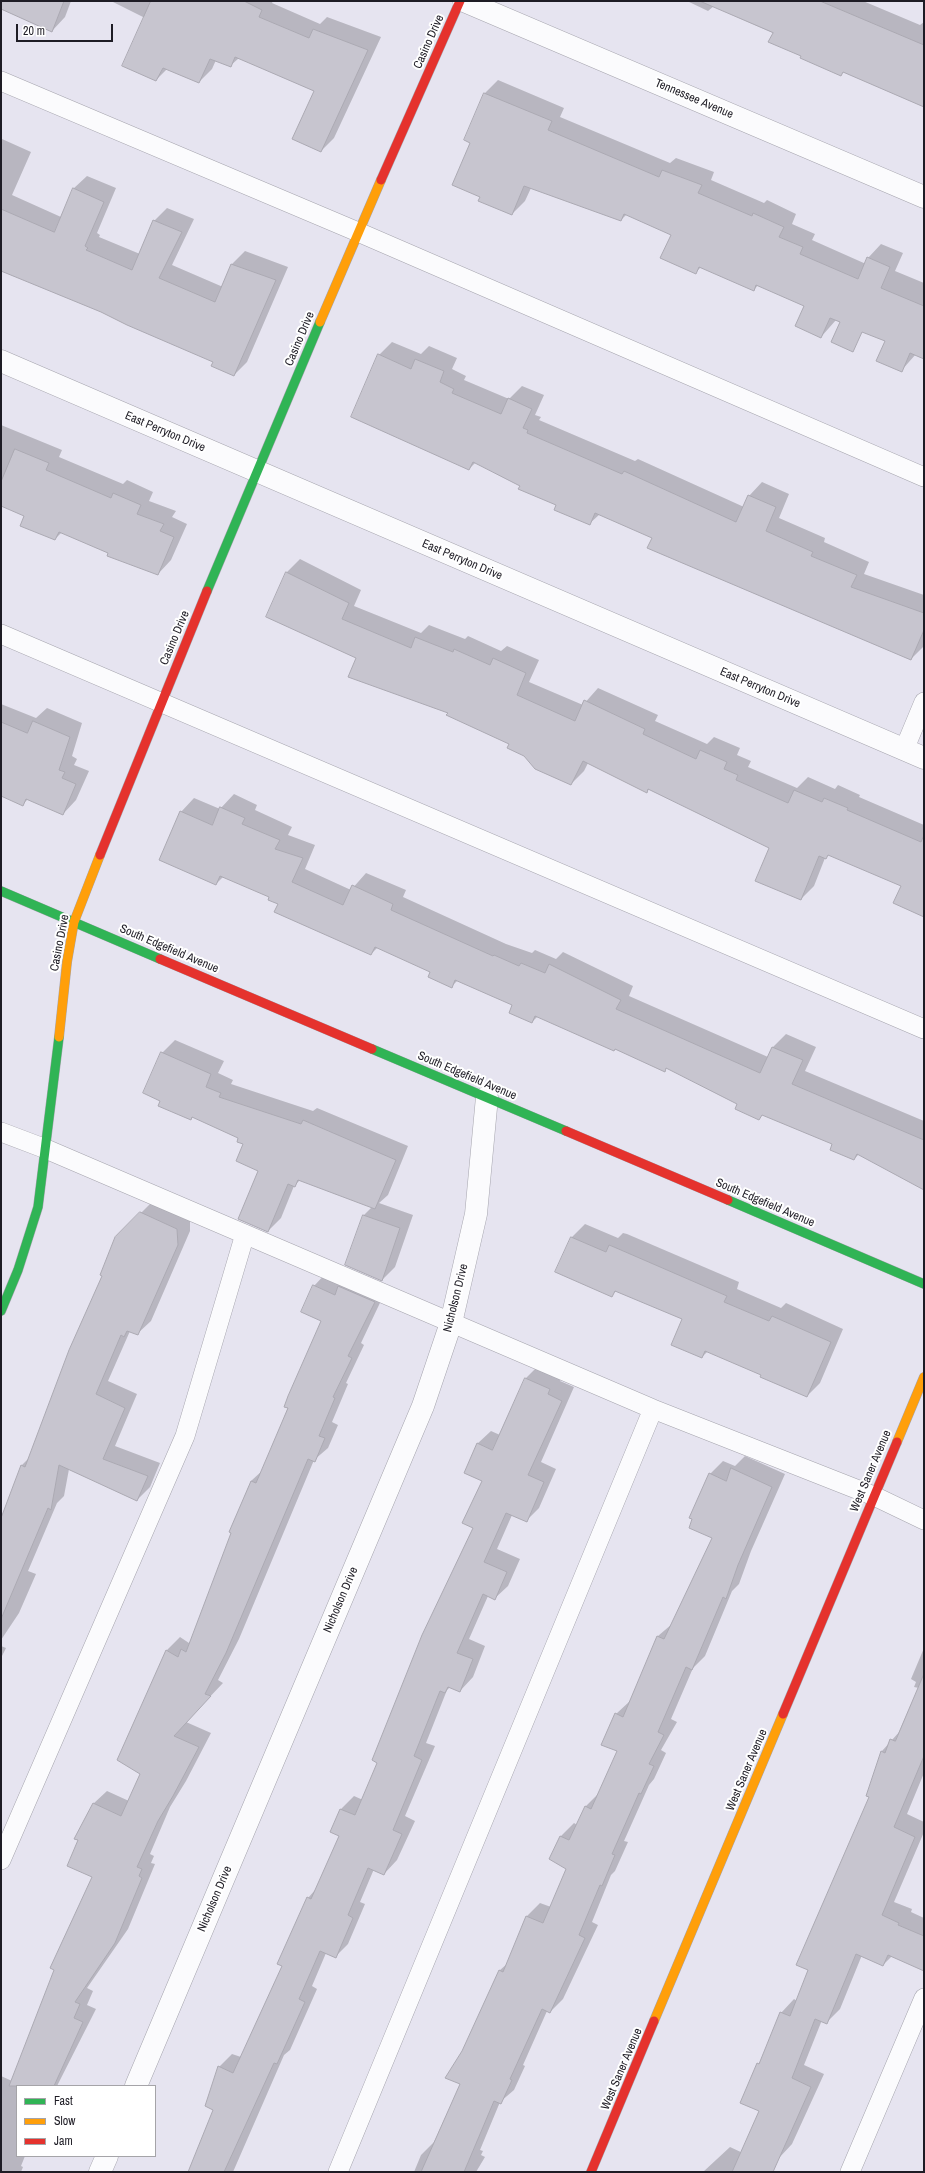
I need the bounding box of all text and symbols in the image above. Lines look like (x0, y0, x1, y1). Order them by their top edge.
street label: Casino Drive (411, 13, 447, 71)
scale bar (18, 16, 115, 42)
text: 20 m (23, 23, 45, 39)
street label: Tennessee Avenue (653, 76, 735, 122)
street label: Casino Drive (282, 310, 318, 368)
street label: East Perryton Drive (123, 409, 207, 455)
street label: East Perryton Drive (420, 537, 504, 583)
street label: Casino Drive (157, 609, 193, 667)
street label: East Perryton Drive (718, 665, 802, 711)
street label: Casino Drive (47, 913, 73, 973)
street label: South Edgefield Avenue (117, 922, 221, 976)
street label: South Edgefield Avenue (415, 1049, 519, 1103)
street label: South Edgefield Avenue (713, 1176, 817, 1230)
street label: Nicholson Drive (441, 1262, 471, 1334)
street label: West Saner Avenue (847, 1428, 895, 1514)
street label: Nicholson Drive (321, 1565, 361, 1635)
street label: West Saner Avenue (723, 1727, 771, 1813)
street label: Nicholson Drive (195, 1864, 235, 1934)
street label: West Saner Avenue (598, 2026, 646, 2112)
legend (16, 2085, 156, 2157)
text: Fast (54, 2093, 73, 2109)
text: Slow (54, 2113, 75, 2129)
text: Jam (54, 2133, 73, 2149)

